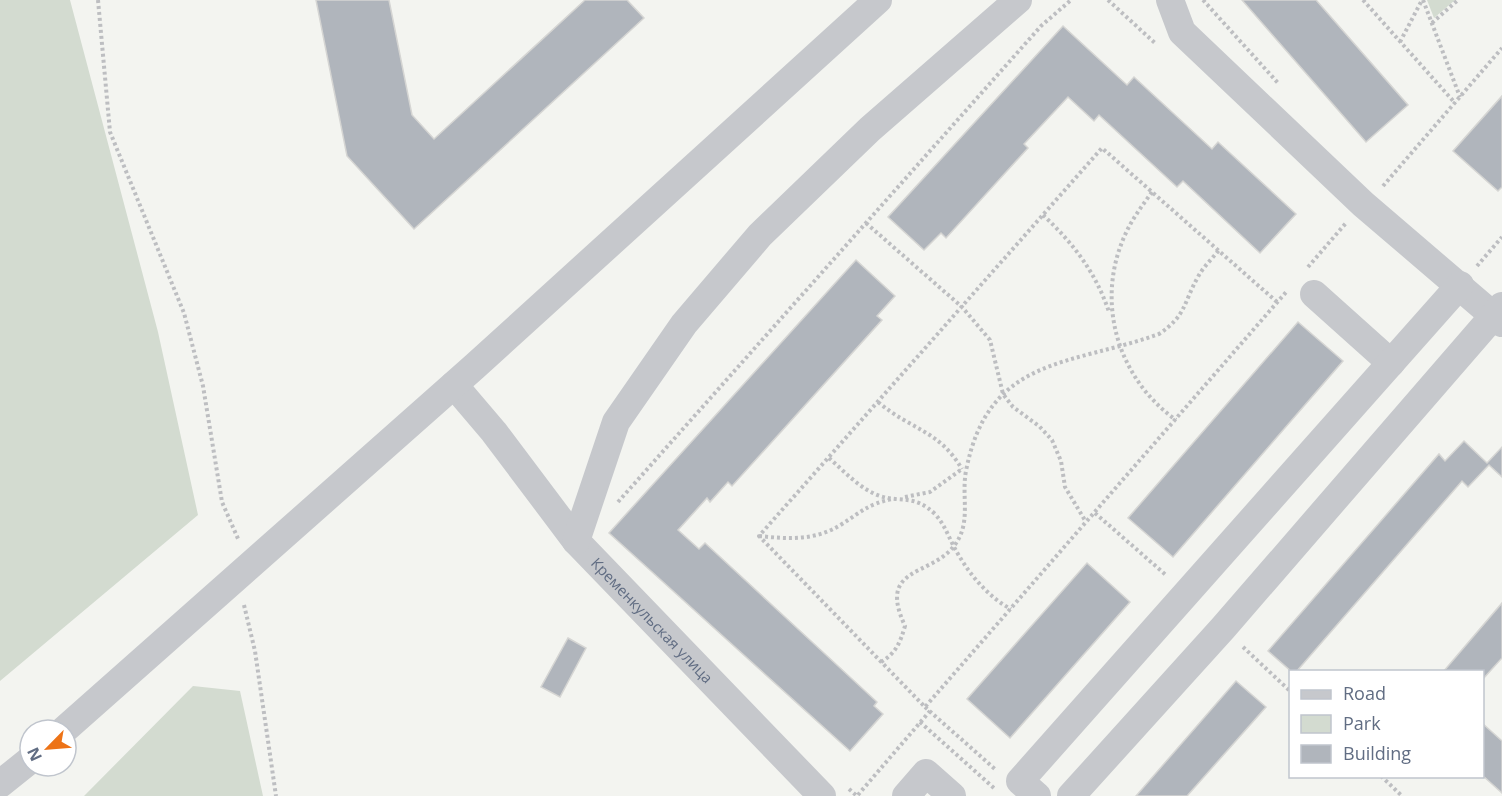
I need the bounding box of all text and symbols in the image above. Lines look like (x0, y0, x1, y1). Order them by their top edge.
street label: Кременкульская улица (587, 553, 718, 687)
legend (1289, 670, 1484, 778)
text: Road (1343, 681, 1386, 705)
text: Park (1343, 711, 1381, 735)
north arrow (18, 718, 78, 778)
text: Building (1343, 741, 1411, 765)
text: N (22, 744, 47, 765)

